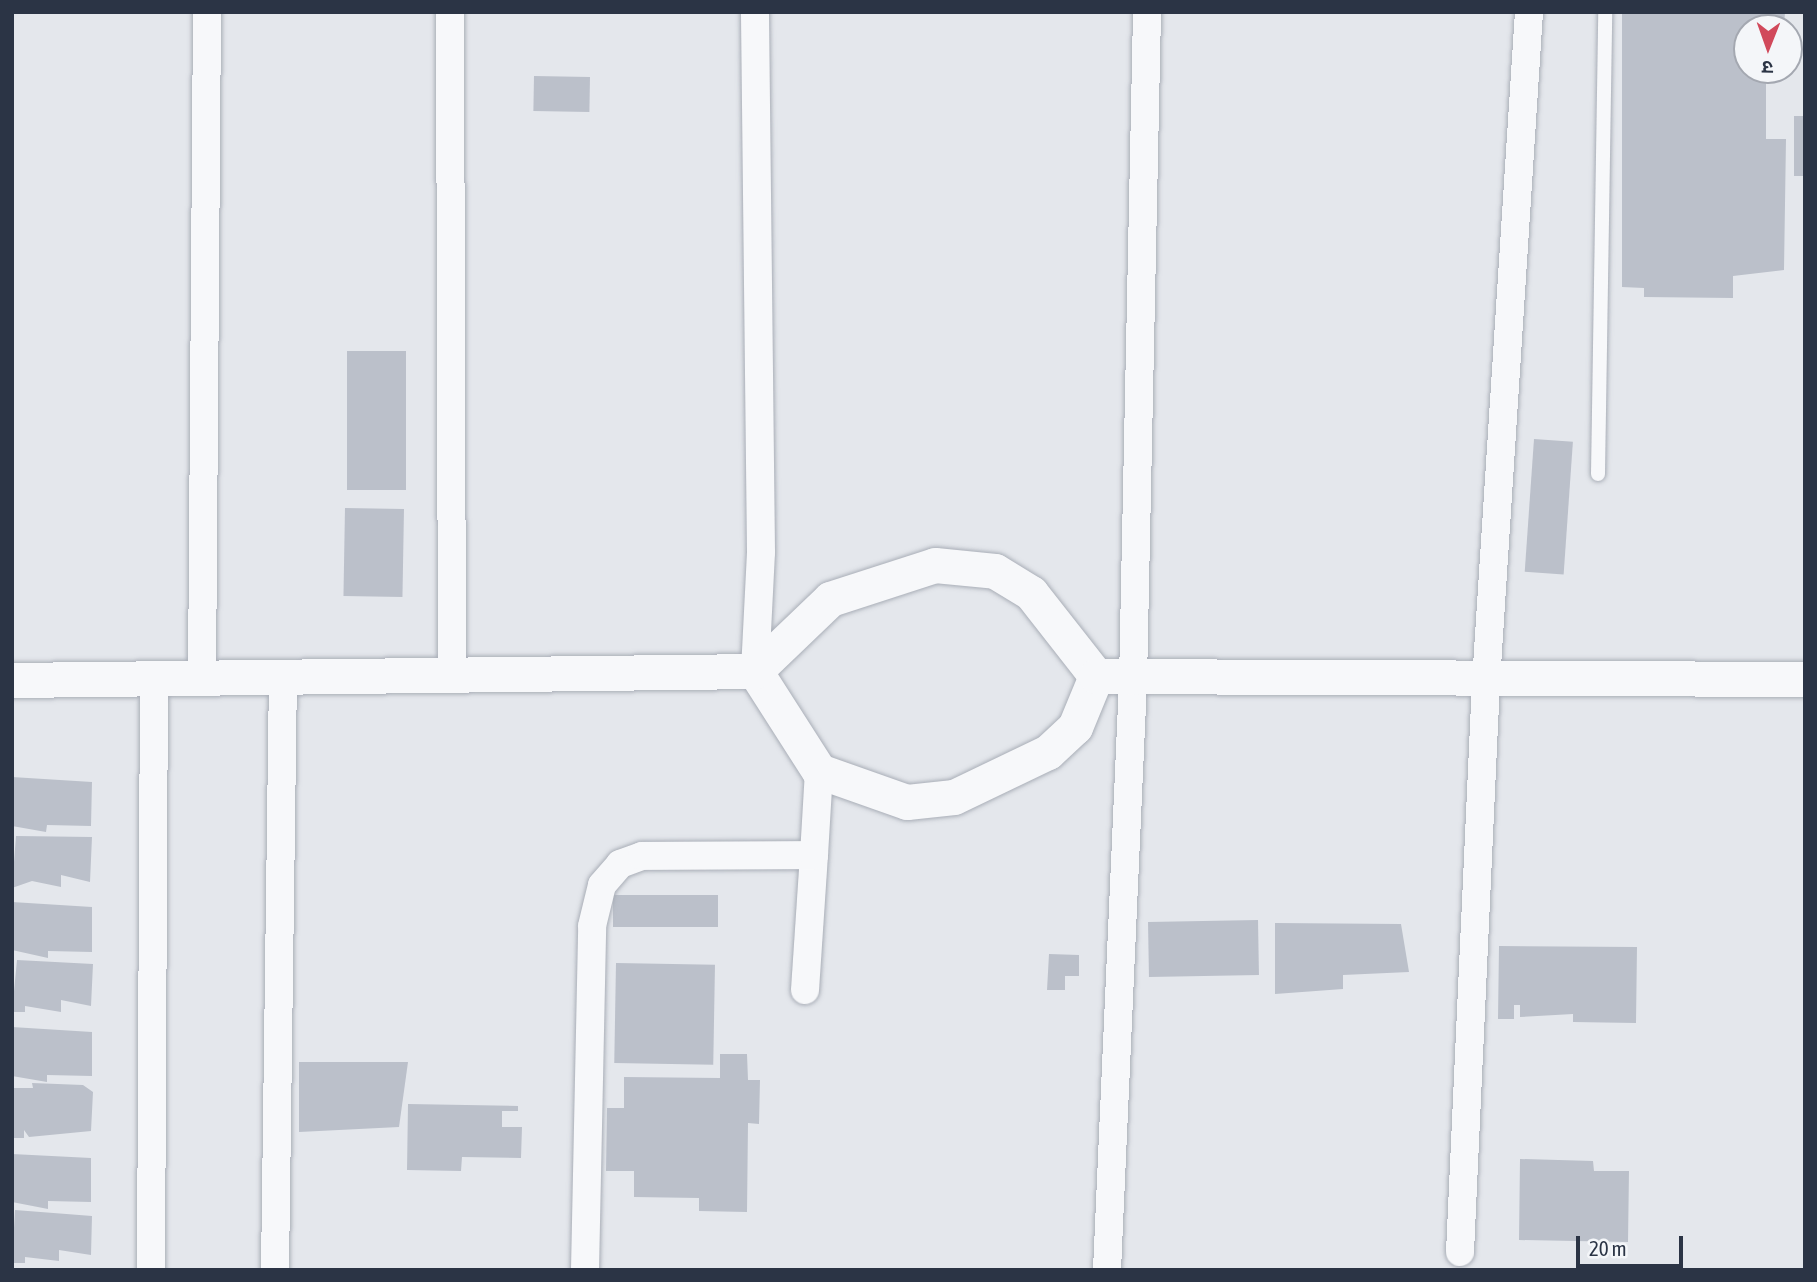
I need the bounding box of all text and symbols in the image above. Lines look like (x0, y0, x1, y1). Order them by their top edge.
north arrow (1733, 14, 1803, 84)
text: उ (1762, 57, 1773, 79)
scale bar (1579, 1222, 1686, 1266)
text: 20 m (1589, 1236, 1627, 1260)

